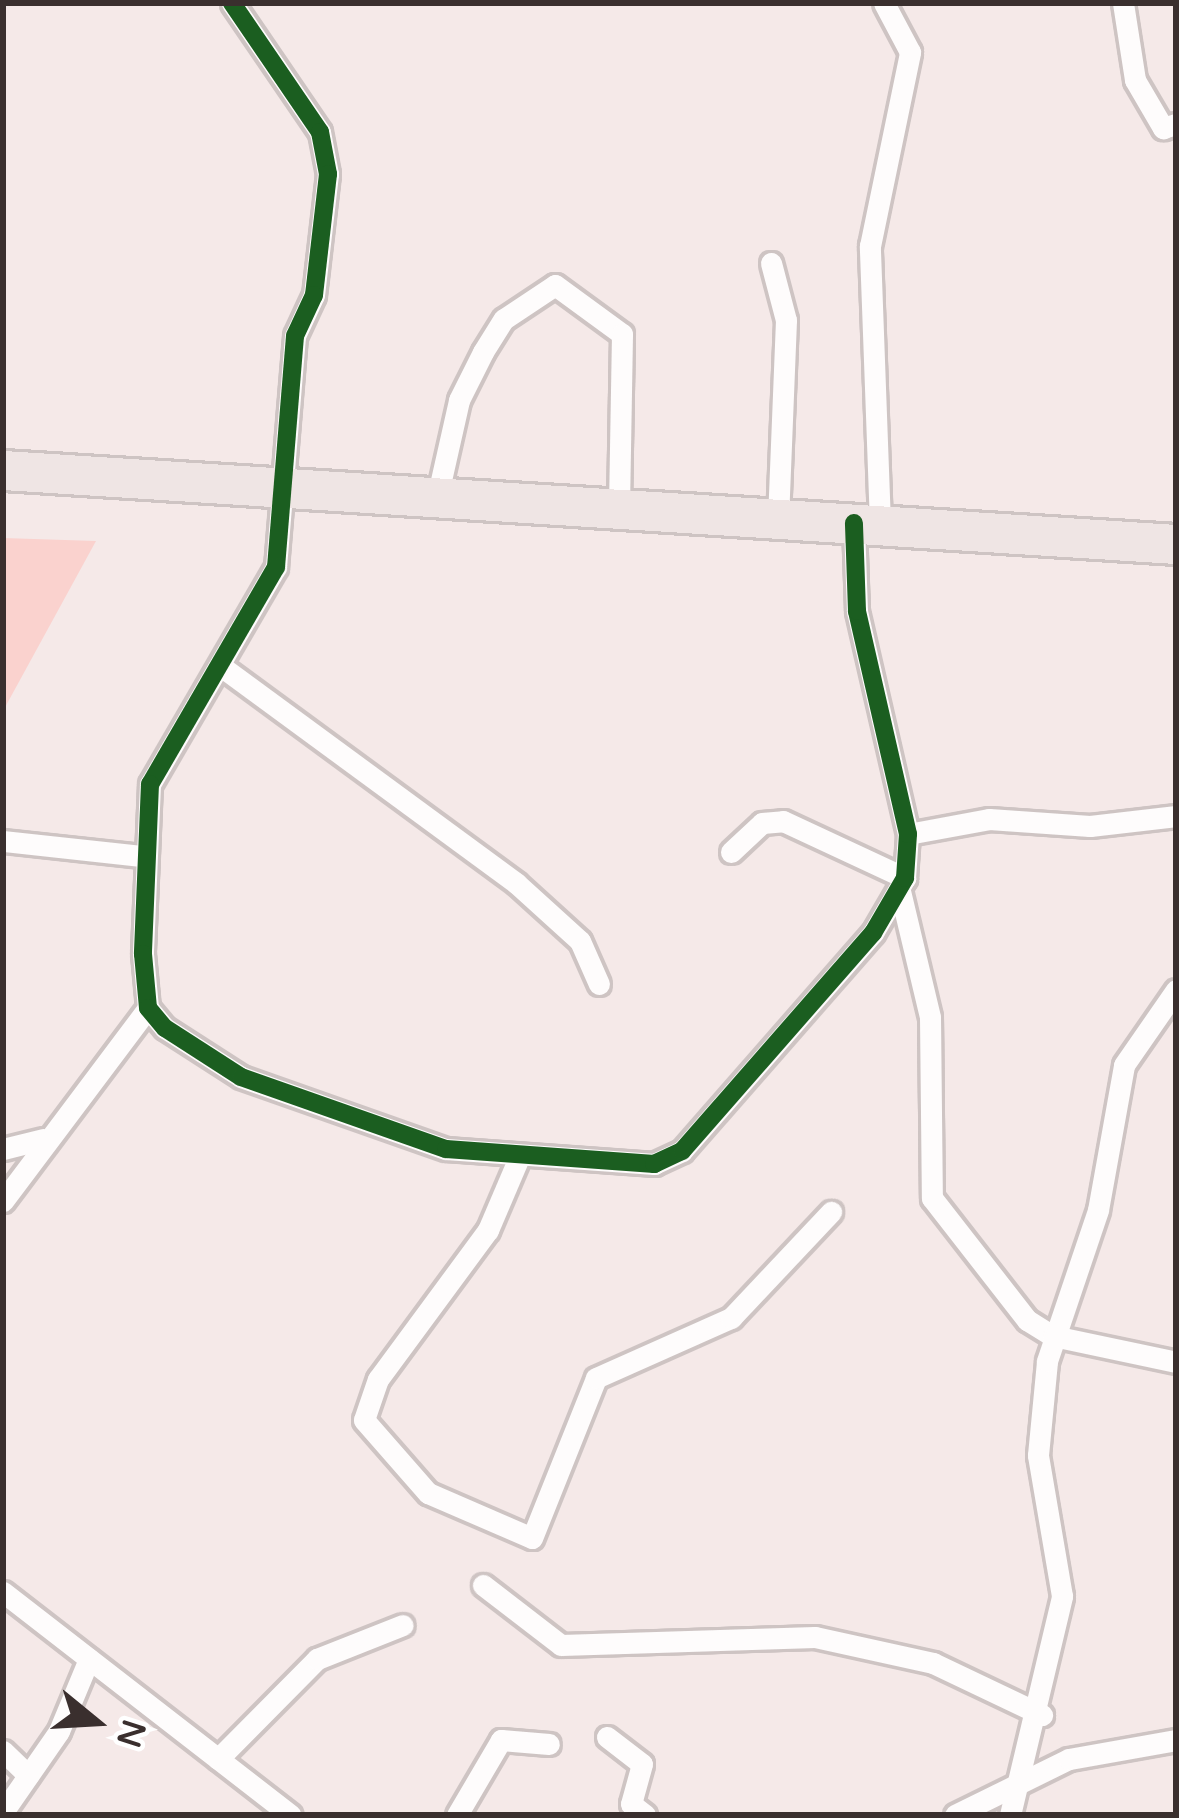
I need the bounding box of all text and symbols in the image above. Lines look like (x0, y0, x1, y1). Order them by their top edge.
north arrow (36, 1662, 156, 1782)
text: N (108, 1715, 153, 1752)

